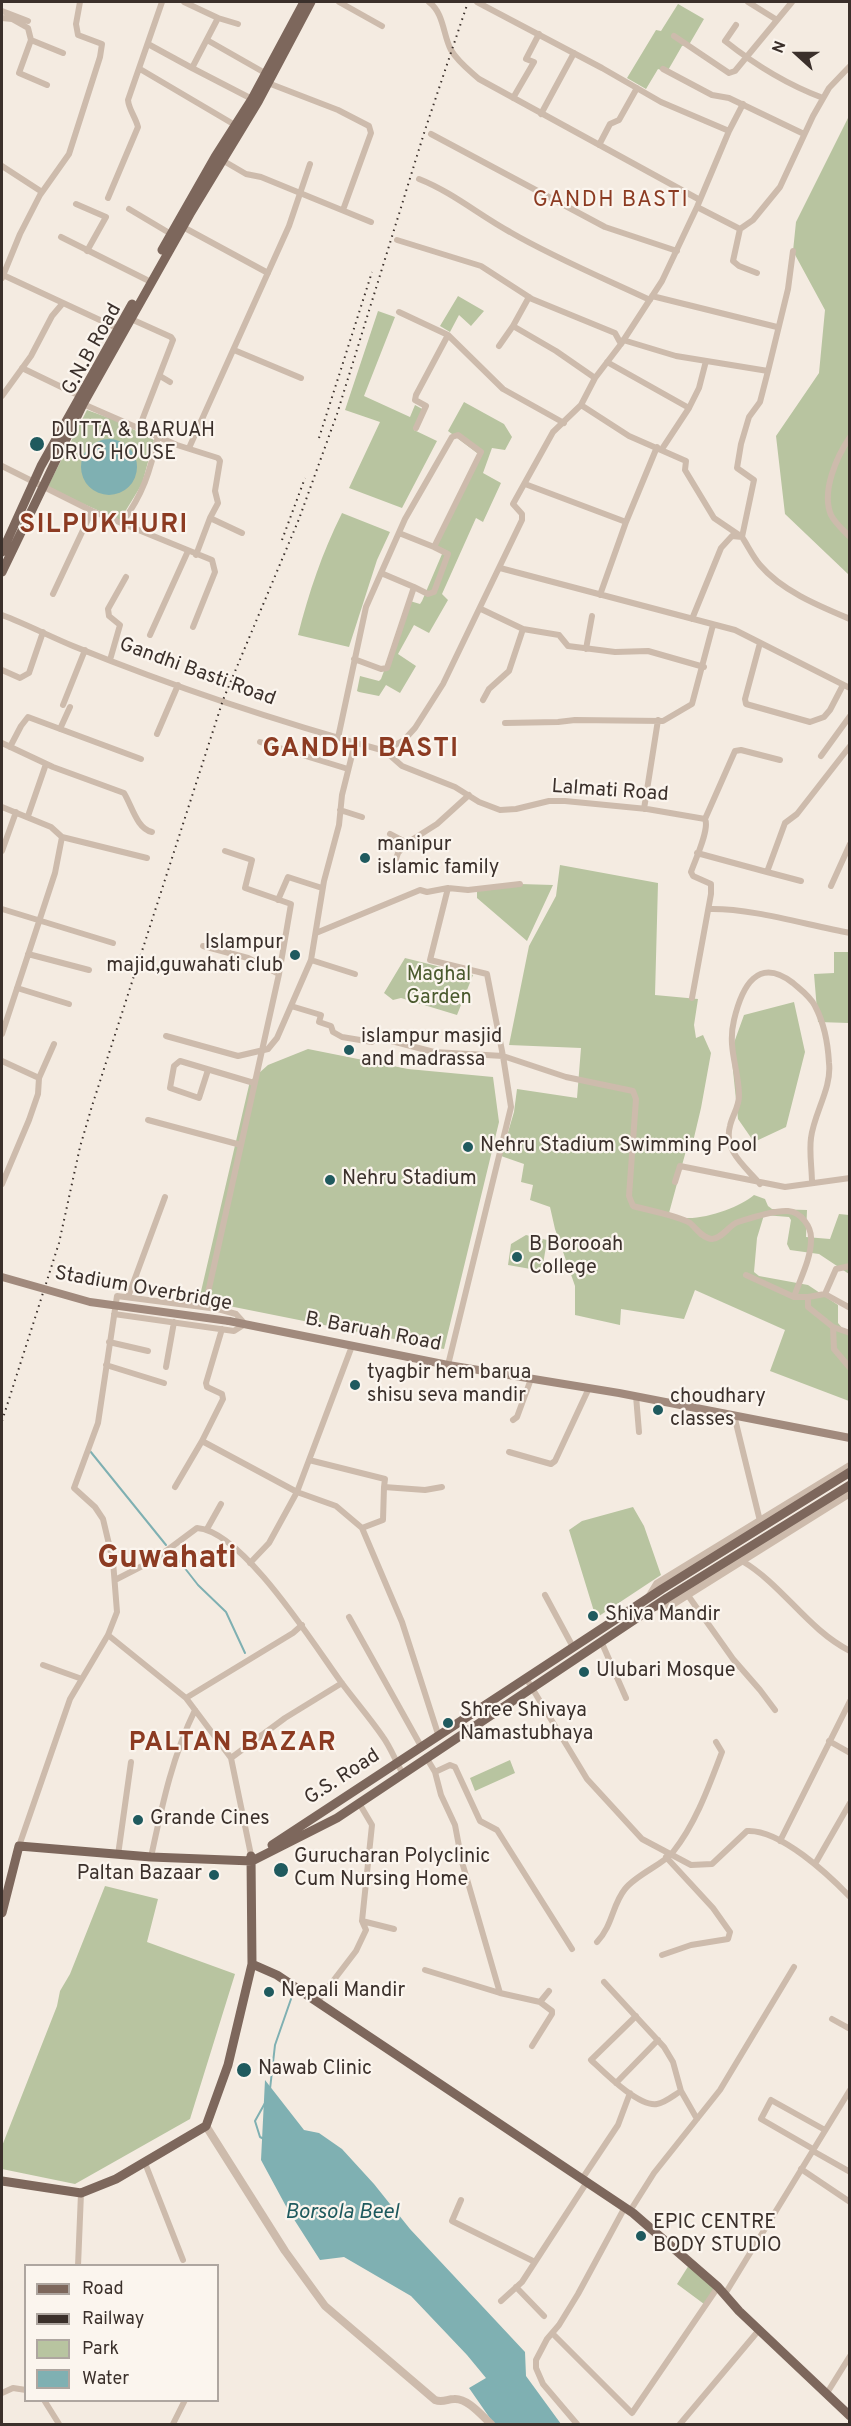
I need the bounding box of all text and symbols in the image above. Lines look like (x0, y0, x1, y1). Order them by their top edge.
north arrow (767, 24, 827, 84)
text: N (769, 39, 792, 57)
district label: GANDH BASTI (533, 189, 689, 215)
street label: G.N.B Road (58, 300, 128, 400)
place label: DUTTA & BARUAH DRUG HOUSE (51, 420, 215, 467)
marker: DUTTA & BARUAH DRUG HOUSE (28, 435, 46, 453)
district label: SILPUKHURI (19, 511, 189, 543)
street label: Gandhi Basti Road (116, 634, 278, 712)
district label: GANDHI BASTI (263, 735, 459, 767)
street label: Lalmati Road (551, 776, 669, 808)
place label: manipur islamic family (377, 834, 499, 881)
marker: manipur islamic family (358, 851, 372, 865)
place label: Islampur majid,guwahati club (106, 932, 283, 979)
marker: Islampur majid,guwahati club (288, 948, 302, 962)
park label: Maghal Garden (406, 964, 472, 1011)
place label: islampur masjid and madrassa (361, 1026, 502, 1073)
marker: islampur masjid and madrassa (342, 1043, 356, 1057)
place label: Nehru Stadium Swimming Pool (480, 1135, 757, 1159)
marker: Nehru Stadium Swimming Pool (461, 1140, 475, 1154)
place label: Nehru Stadium (342, 1168, 477, 1192)
marker: Nehru Stadium (323, 1173, 337, 1187)
place label: B Borooah College (529, 1234, 623, 1281)
marker: B Borooah College (510, 1250, 524, 1264)
street label: Stadium Overbridge (53, 1263, 233, 1317)
street label: B. Baruah Road (303, 1308, 443, 1358)
place label: tyagbir hem barua shisu seva mandir (367, 1362, 531, 1409)
marker: tyagbir hem barua shisu seva mandir (348, 1378, 362, 1392)
place label: choudhary classes (670, 1386, 766, 1433)
marker: choudhary classes (651, 1403, 665, 1417)
district label: Guwahati (97, 1542, 237, 1580)
place label: Shiva Mandir (605, 1604, 720, 1628)
marker: Shiva Mandir (586, 1609, 600, 1623)
place label: Ulubari Mosque (596, 1660, 735, 1684)
marker: Ulubari Mosque (577, 1665, 591, 1679)
place label: Shree Shivaya Namastubhaya (460, 1700, 593, 1747)
marker: Shree Shivaya Namastubhaya (441, 1716, 455, 1730)
district label: PALTAN BAZAR (129, 1729, 337, 1761)
street label: G.S. Road (301, 1745, 385, 1811)
place label: Grande Cines (150, 1808, 270, 1832)
marker: Grande Cines (131, 1813, 145, 1827)
place label: Gurucharan Polyclinic Cum Nursing Home (294, 1846, 490, 1893)
marker: Gurucharan Polyclinic Cum Nursing Home (272, 1861, 290, 1879)
place label: Paltan Bazaar (77, 1863, 202, 1887)
marker: Paltan Bazaar (207, 1868, 221, 1882)
place label: Nepali Mandir (281, 1980, 405, 2004)
marker: Nepali Mandir (262, 1985, 276, 1999)
place label: Nawab Clinic (258, 2058, 372, 2082)
marker: Nawab Clinic (235, 2061, 253, 2079)
water label: Borsola Beel (285, 2201, 399, 2227)
place label: EPIC CENTRE BODY STUDIO (653, 2212, 781, 2259)
marker: EPIC CENTRE BODY STUDIO (634, 2229, 648, 2243)
legend (24, 2264, 219, 2402)
text: Road (82, 2278, 124, 2301)
text: Railway (82, 2308, 144, 2331)
text: Park (82, 2338, 119, 2361)
text: Water (82, 2368, 129, 2391)

